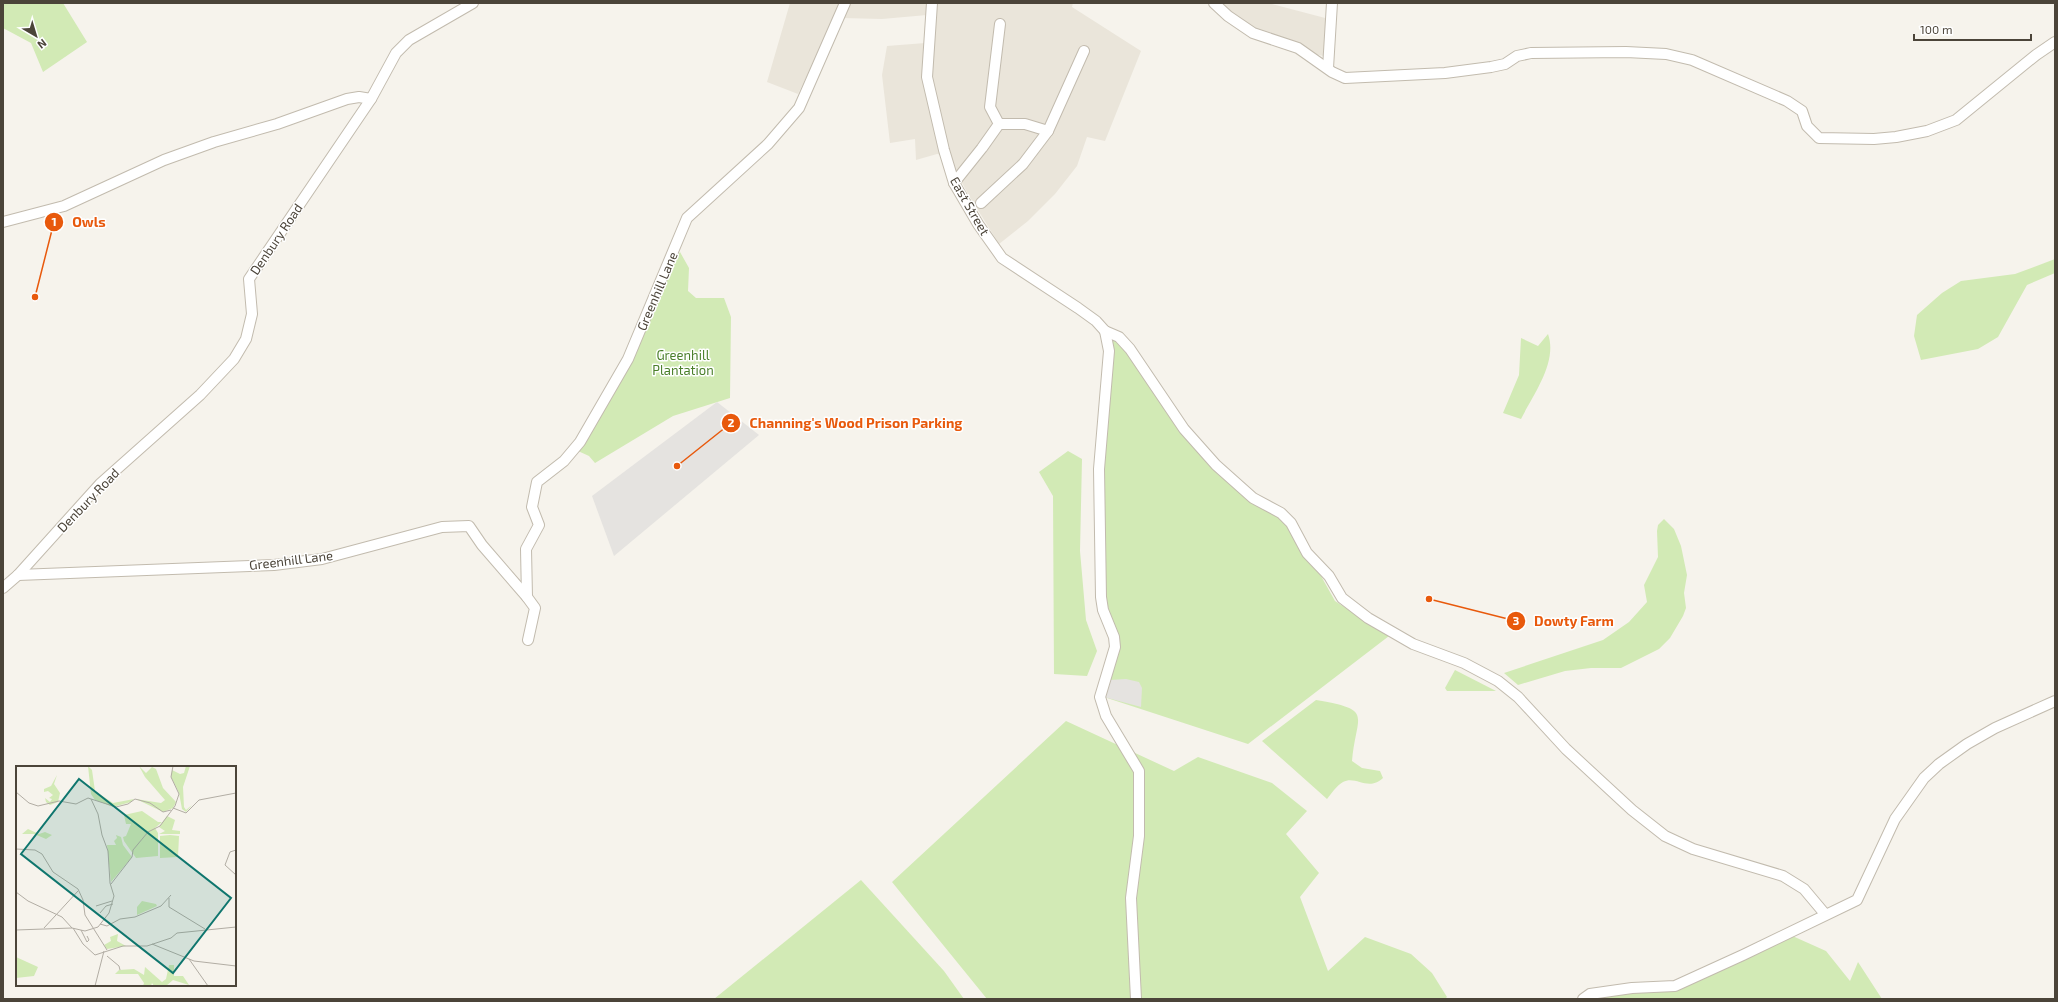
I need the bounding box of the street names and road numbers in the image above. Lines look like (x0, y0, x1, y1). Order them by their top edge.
street label: East Street (947, 174, 993, 238)
street label: Denbury Road (246, 200, 306, 278)
street label: Greenhill Lane (633, 249, 681, 333)
street label: Denbury Road (54, 465, 122, 535)
street label: Greenhill Lane (248, 547, 334, 573)

